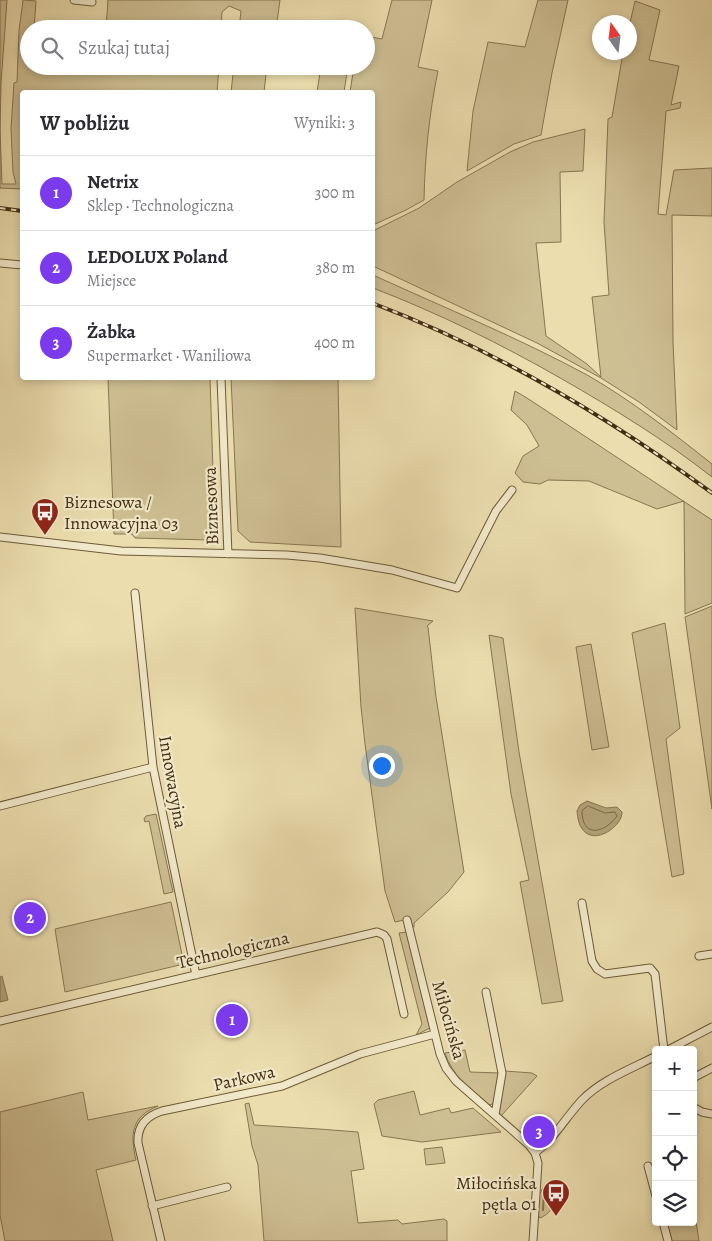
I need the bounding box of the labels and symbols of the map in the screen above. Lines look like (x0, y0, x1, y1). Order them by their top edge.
north arrow (592, 15, 637, 60)
street label: Biznesowa (198, 466, 224, 546)
place label: Biznesowa / Innowacyjna 03 (64, 490, 179, 535)
bus stop icon: Biznesowa / Innowacyjna 03 (30, 497, 60, 536)
street label: Innowacyjna (153, 734, 193, 831)
your location (369, 753, 395, 779)
pin: 2 (14, 899, 46, 937)
street label: Technologiczna (175, 925, 292, 975)
street label: Miłocińska (426, 978, 472, 1063)
pin: 1 (216, 1001, 248, 1039)
street label: Parkowa (211, 1059, 278, 1097)
pin: 3 (523, 1113, 555, 1151)
place label: Miłocińska pętla 01 (456, 1171, 538, 1216)
bus stop icon: Miłocińska pętla 01 (541, 1178, 571, 1217)

